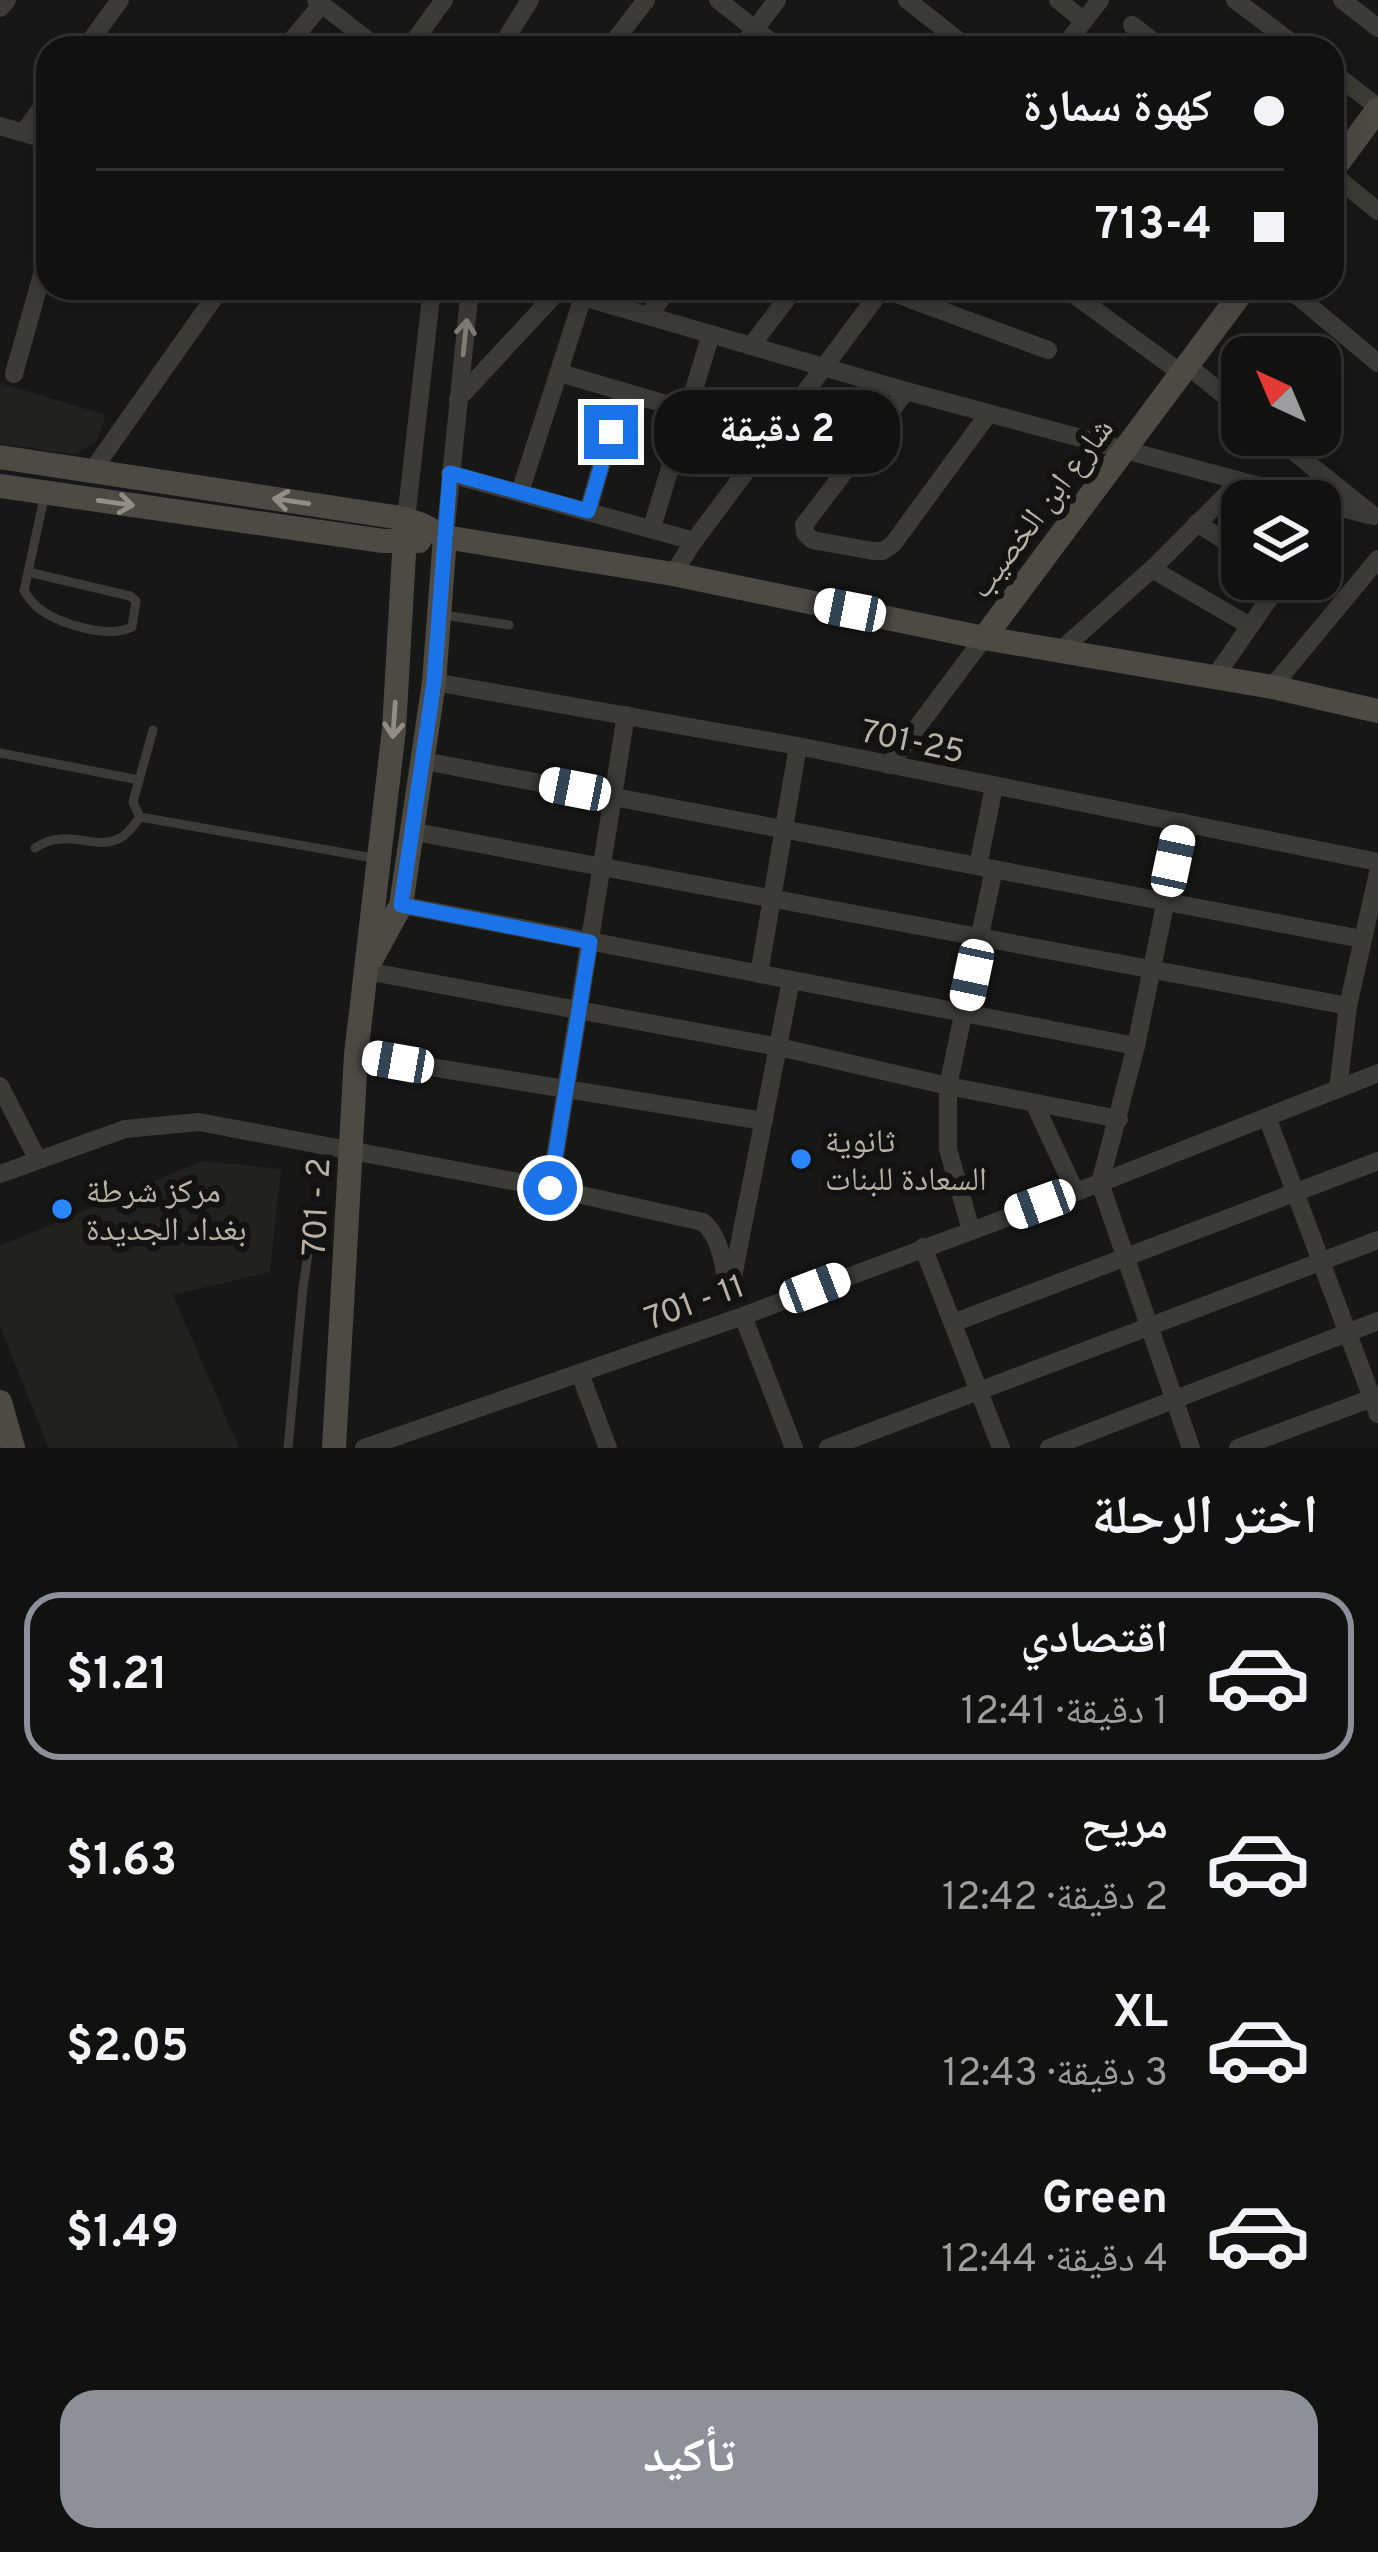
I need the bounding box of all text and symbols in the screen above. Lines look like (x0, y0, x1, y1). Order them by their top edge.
text: كهوة سمارة (1023, 81, 1212, 138)
text: 713-4 (1095, 198, 1212, 255)
one-way arrow (454, 318, 477, 357)
north arrow (1221, 336, 1341, 456)
map controls (1221, 336, 1341, 600)
callout: 2 دقيقة (653, 390, 899, 474)
route end (584, 405, 638, 459)
text: 2 دقيقة (719, 407, 835, 456)
street label: شارع ابن الخصيب (961, 411, 1125, 608)
button: layers (1221, 480, 1341, 600)
one-way arrow (272, 489, 311, 512)
one-way arrow (96, 492, 135, 515)
car (811, 585, 889, 635)
one-way arrow (382, 700, 405, 739)
street label: 701-25 (856, 712, 968, 775)
car (536, 764, 614, 814)
car (1148, 822, 1198, 900)
car (947, 936, 997, 1014)
car (359, 1038, 437, 1086)
place label: ثانوية السعادة للبنات (825, 1123, 987, 1203)
marker: ثانوية السعادة للبنات (788, 1146, 814, 1172)
street label: 701 - 2 (295, 1157, 343, 1258)
route start (523, 1161, 577, 1215)
place label: مركز شرطة بغداد الجديدة (86, 1173, 247, 1253)
car (1000, 1175, 1080, 1233)
marker: مركز شرطة بغداد الجديدة (49, 1196, 75, 1222)
car (775, 1258, 855, 1318)
street label: 701 - 11 (640, 1267, 751, 1342)
text: اختر الرحلة (1092, 1485, 1318, 1554)
text: اقتصادي (1021, 1612, 1168, 1669)
icon: car (1204, 1622, 1312, 1730)
text: $1.21 (66, 1648, 168, 1705)
text: 1 دقيقة · 12:41 (961, 1689, 1168, 1738)
text: مريح (1081, 1798, 1168, 1855)
icon: car (1204, 1808, 1312, 1916)
text: $1.63 (66, 1834, 177, 1891)
text: 2 دقيقة · 12:42 (942, 1875, 1168, 1924)
text: XL (1113, 1986, 1168, 2043)
icon: car (1204, 1994, 1312, 2102)
text: $2.05 (66, 2020, 189, 2077)
text: 3 دقيقة · 12:43 (943, 2051, 1168, 2100)
text: Green (1042, 2172, 1168, 2229)
icon: car (1204, 2180, 1312, 2288)
text: $1.49 (66, 2206, 179, 2263)
text: 4 دقيقة · 12:44 (941, 2237, 1168, 2286)
button: تأكيد (60, 2390, 1318, 2528)

